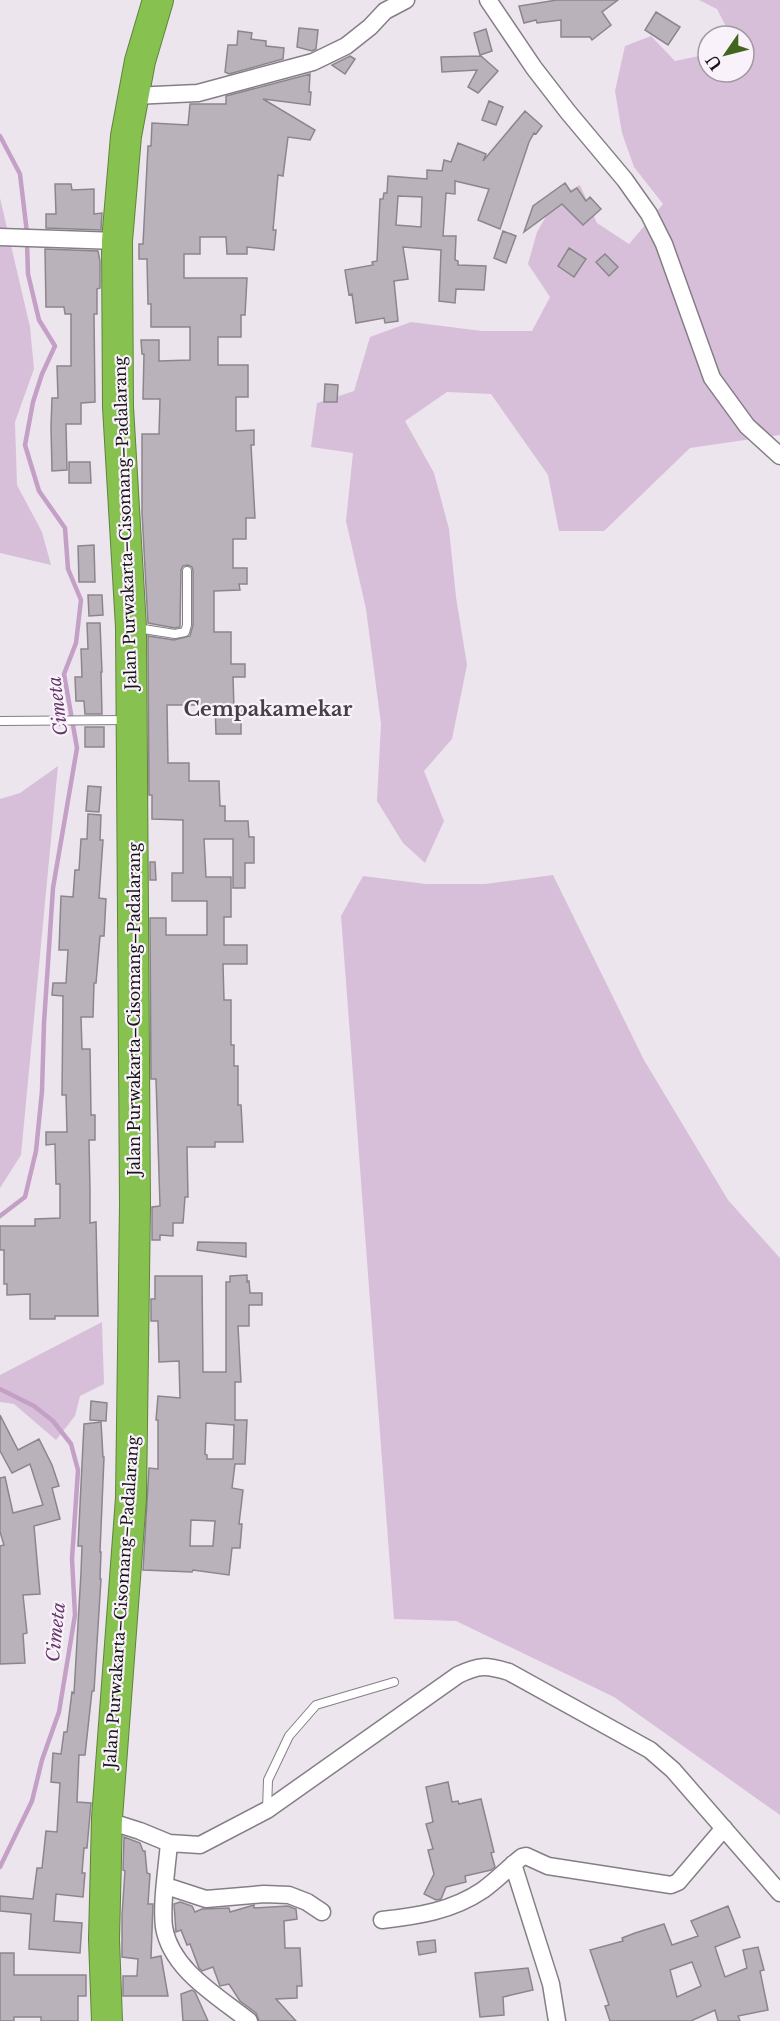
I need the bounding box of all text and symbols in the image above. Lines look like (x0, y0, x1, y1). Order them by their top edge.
north arrow (696, 24, 756, 84)
text: U (701, 51, 726, 74)
street label: Jalan Purwakarta–Cisomang–Padalarang (109, 356, 141, 692)
water label: Cimeta (43, 675, 73, 737)
district label: Cempakamekar (184, 697, 353, 721)
street label: Jalan Purwakarta–Cisomang–Padalarang (124, 842, 144, 1178)
street label: Jalan Purwakarta–Cisomang–Padalarang (99, 1435, 143, 1771)
water label: Cimeta (42, 1601, 70, 1663)

